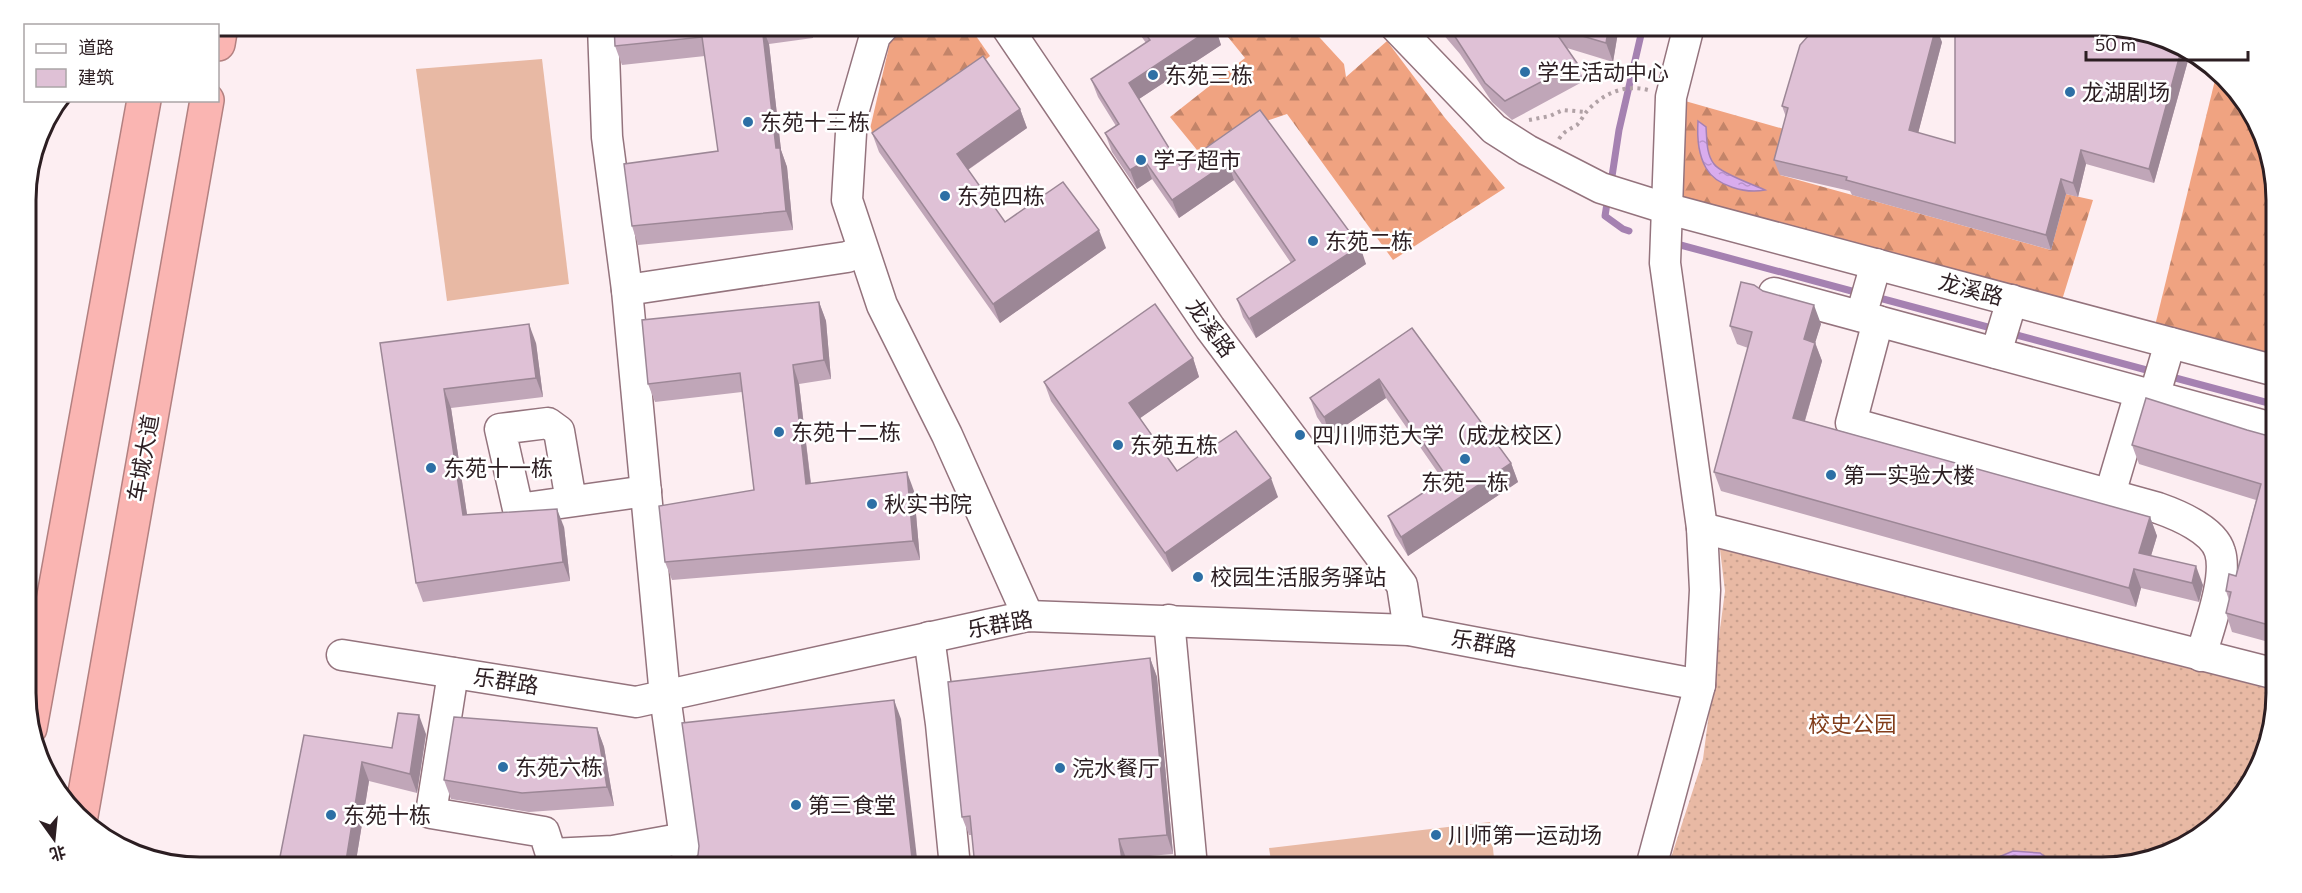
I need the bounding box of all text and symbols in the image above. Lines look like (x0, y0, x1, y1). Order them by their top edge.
legend (24, 24, 219, 102)
scale bar (2086, 24, 2248, 62)
text: 50 m (2095, 33, 2136, 55)
text: 道路 (78, 36, 114, 58)
place label: 学生活动中心 (1537, 58, 1669, 85)
place label: 东苑三栋 (1165, 61, 1253, 88)
marker: 学生活动中心 (1518, 65, 1532, 79)
text: 建筑 (78, 66, 114, 88)
marker: 东苑三栋 (1146, 68, 1160, 82)
place label: 龙湖剧场 (2082, 78, 2170, 105)
marker: 龙湖剧场 (2063, 85, 2077, 99)
place label: 东苑十三栋 (760, 108, 870, 135)
marker: 东苑十三栋 (741, 115, 755, 129)
place label: 学子超市 (1153, 146, 1241, 173)
marker: 学子超市 (1134, 153, 1148, 167)
place label: 东苑四栋 (957, 182, 1045, 209)
marker: 东苑四栋 (938, 189, 952, 203)
place label: 东苑二栋 (1325, 227, 1413, 254)
marker: 东苑二栋 (1306, 234, 1320, 248)
street label: 龙溪路 (1936, 267, 2007, 310)
street label: 龙溪路 (1181, 293, 1242, 362)
street label: 车城大道 (122, 412, 163, 504)
place label: 东苑十二栋 (791, 418, 901, 445)
place label: 四川师范大学（成龙校区） (1312, 421, 1576, 448)
marker: 东苑十二栋 (772, 425, 786, 439)
marker: 四川师范大学（成龙校区） (1293, 428, 1307, 442)
place label: 东苑五栋 (1130, 431, 1218, 458)
marker: 东苑五栋 (1111, 438, 1125, 452)
marker: 东苑一栋 (1458, 452, 1472, 466)
place label: 东苑十一栋 (443, 454, 553, 481)
marker: 东苑十一栋 (424, 461, 438, 475)
place label: 第一实验大楼 (1843, 461, 1975, 488)
place label: 东苑一栋 (1421, 468, 1509, 495)
marker: 第一实验大楼 (1824, 468, 1838, 482)
place label: 秋实书院 (884, 490, 972, 517)
marker: 秋实书院 (865, 497, 879, 511)
place label: 校园生活服务驿站 (1210, 563, 1386, 590)
marker: 校园生活服务驿站 (1191, 570, 1205, 584)
street label: 乐群路 (965, 604, 1035, 643)
street label: 乐群路 (1449, 623, 1519, 662)
street label: 乐群路 (471, 662, 541, 699)
park label: 校史公园 (1808, 710, 1896, 737)
place label: 东苑六栋 (515, 753, 603, 780)
place label: 浣水餐厅 (1072, 754, 1160, 781)
marker: 东苑六栋 (496, 760, 510, 774)
marker: 浣水餐厅 (1053, 761, 1067, 775)
place label: 第三食堂 (808, 791, 896, 818)
marker: 第三食堂 (789, 798, 803, 812)
place label: 东苑十栋 (343, 801, 431, 828)
marker: 东苑十栋 (324, 808, 338, 822)
north arrow (24, 809, 84, 869)
place label: 川师第一运动场 (1448, 821, 1602, 848)
marker: 川师第一运动场 (1429, 828, 1443, 842)
text: 北 (48, 843, 68, 865)

